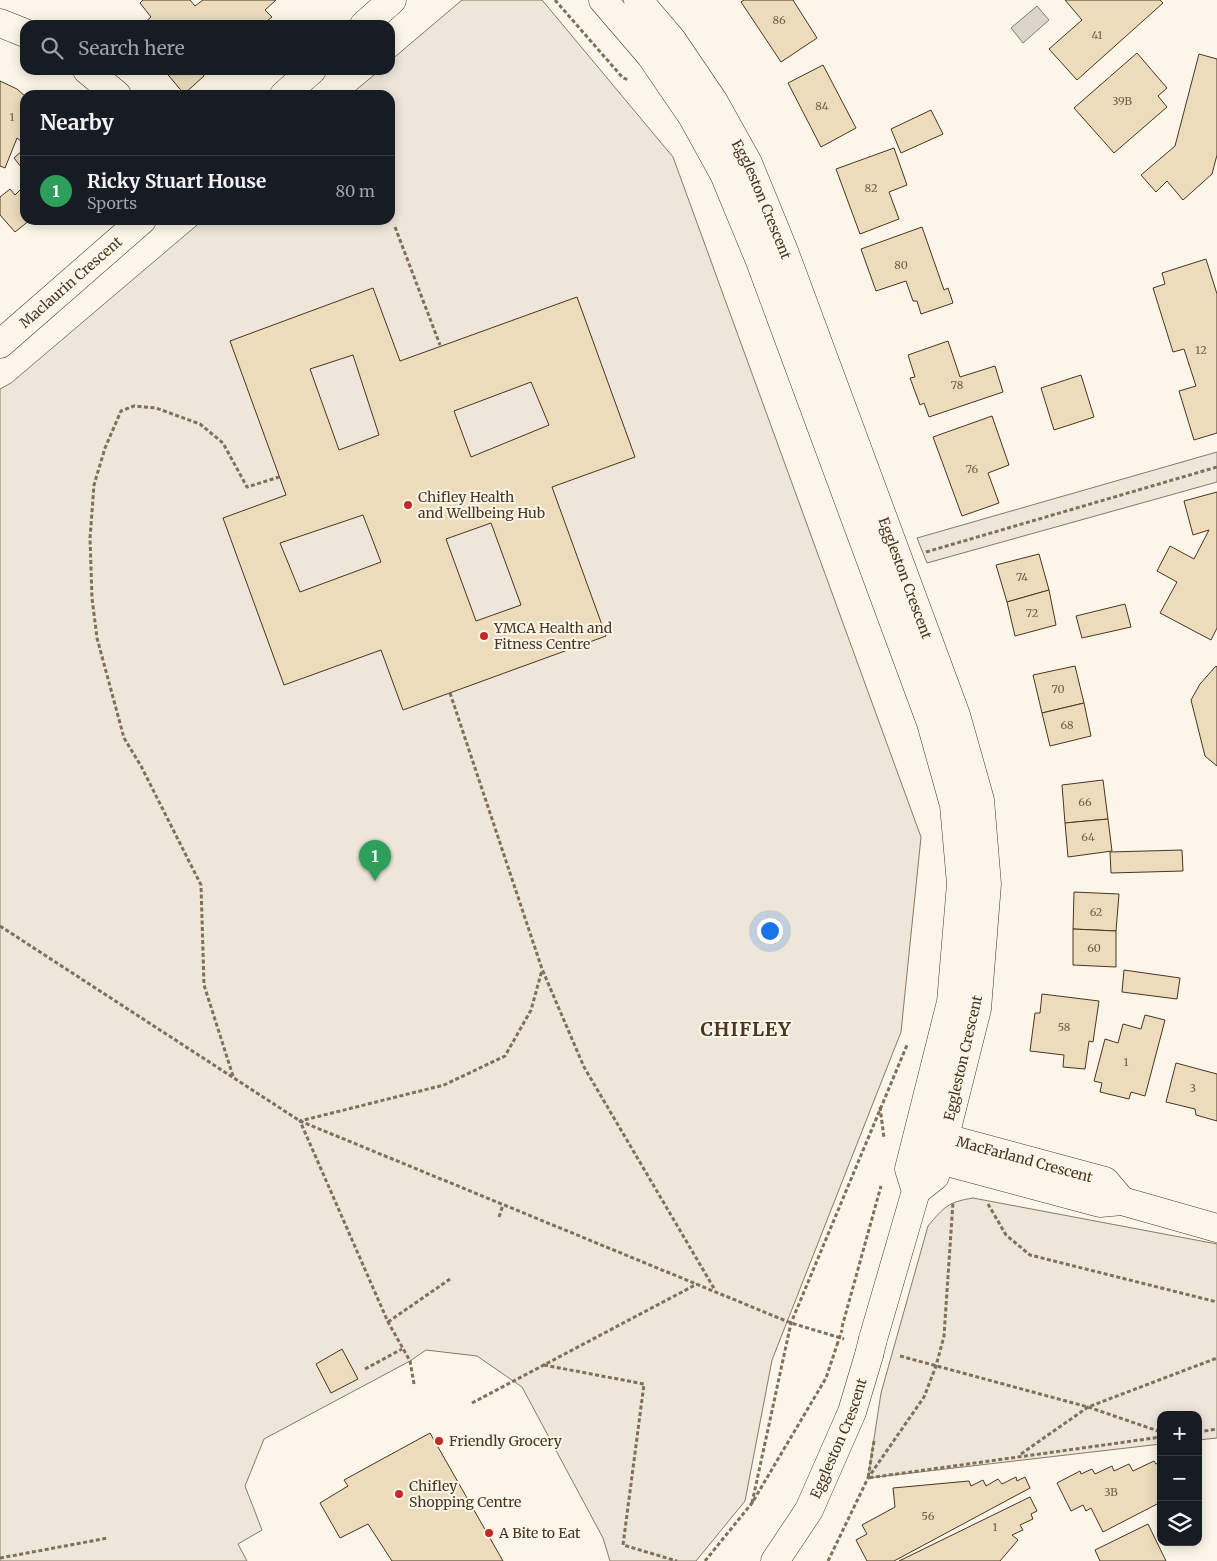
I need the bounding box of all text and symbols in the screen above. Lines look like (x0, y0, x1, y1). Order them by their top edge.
house number: 86 (772, 13, 786, 27)
search box (20, 20, 395, 75)
house number: 41 (1092, 28, 1102, 42)
icon: search (38, 34, 66, 62)
text: Search here (78, 36, 185, 60)
house number: 39B (1112, 94, 1132, 108)
house number: 84 (815, 99, 829, 113)
text: Nearby (40, 109, 114, 136)
house number: 1 (10, 110, 15, 124)
street label: Eggleston Crescent (728, 136, 795, 262)
text: Ricky Stuart House (87, 169, 266, 193)
text: 1 (52, 181, 60, 201)
text: 80 m (336, 181, 375, 201)
house number: 82 (865, 181, 877, 195)
text: Sports (87, 193, 137, 213)
street label: Maclaurin Crescent (16, 232, 126, 332)
house number: 80 (894, 258, 908, 272)
house number: 12 (1195, 343, 1207, 357)
house number: 78 (951, 378, 964, 392)
house number: 76 (966, 462, 978, 476)
place label: Chifley Health and Wellbeing Hub (418, 488, 545, 522)
marker: Chifley Health and Wellbeing Hub (402, 499, 414, 511)
street label: Eggleston Crescent (874, 515, 936, 642)
house number: 74 (1016, 570, 1028, 584)
house number: 72 (1026, 606, 1038, 620)
place label: YMCA Health and Fitness Centre (493, 619, 613, 653)
marker: YMCA Health and Fitness Centre (478, 630, 490, 642)
house number: 70 (1051, 682, 1065, 696)
house number: 68 (1060, 718, 1074, 732)
house number: 66 (1078, 795, 1092, 809)
house number: 64 (1081, 830, 1095, 844)
pin: 1 (359, 840, 391, 881)
house number: 62 (1090, 905, 1102, 919)
your location (757, 918, 783, 944)
house number: 60 (1087, 941, 1101, 955)
street label: Eggleston Crescent (940, 993, 986, 1123)
district label: CHIFLEY (700, 1017, 792, 1041)
house number: 58 (1058, 1020, 1071, 1034)
house number: 1 (1124, 1055, 1129, 1069)
house number: 3 (1190, 1081, 1196, 1095)
street label: MacFarland Crescent (954, 1132, 1095, 1186)
street label: Eggleston Crescent (806, 1375, 871, 1501)
map controls (1157, 1411, 1202, 1546)
button: + (1157, 1411, 1202, 1456)
place label: Friendly Grocery (449, 1432, 563, 1450)
marker: Friendly Grocery (433, 1435, 445, 1447)
button: − (1157, 1456, 1202, 1501)
place label: Chifley Shopping Centre (409, 1477, 521, 1511)
house number: 3B (1104, 1485, 1118, 1499)
marker: Chifley Shopping Centre (393, 1488, 405, 1500)
button: layers (1157, 1501, 1202, 1546)
house number: 56 (922, 1509, 935, 1523)
house number: 1 (993, 1520, 998, 1534)
place label: A Bite to Eat (498, 1524, 581, 1542)
marker: A Bite to Eat (483, 1527, 495, 1539)

